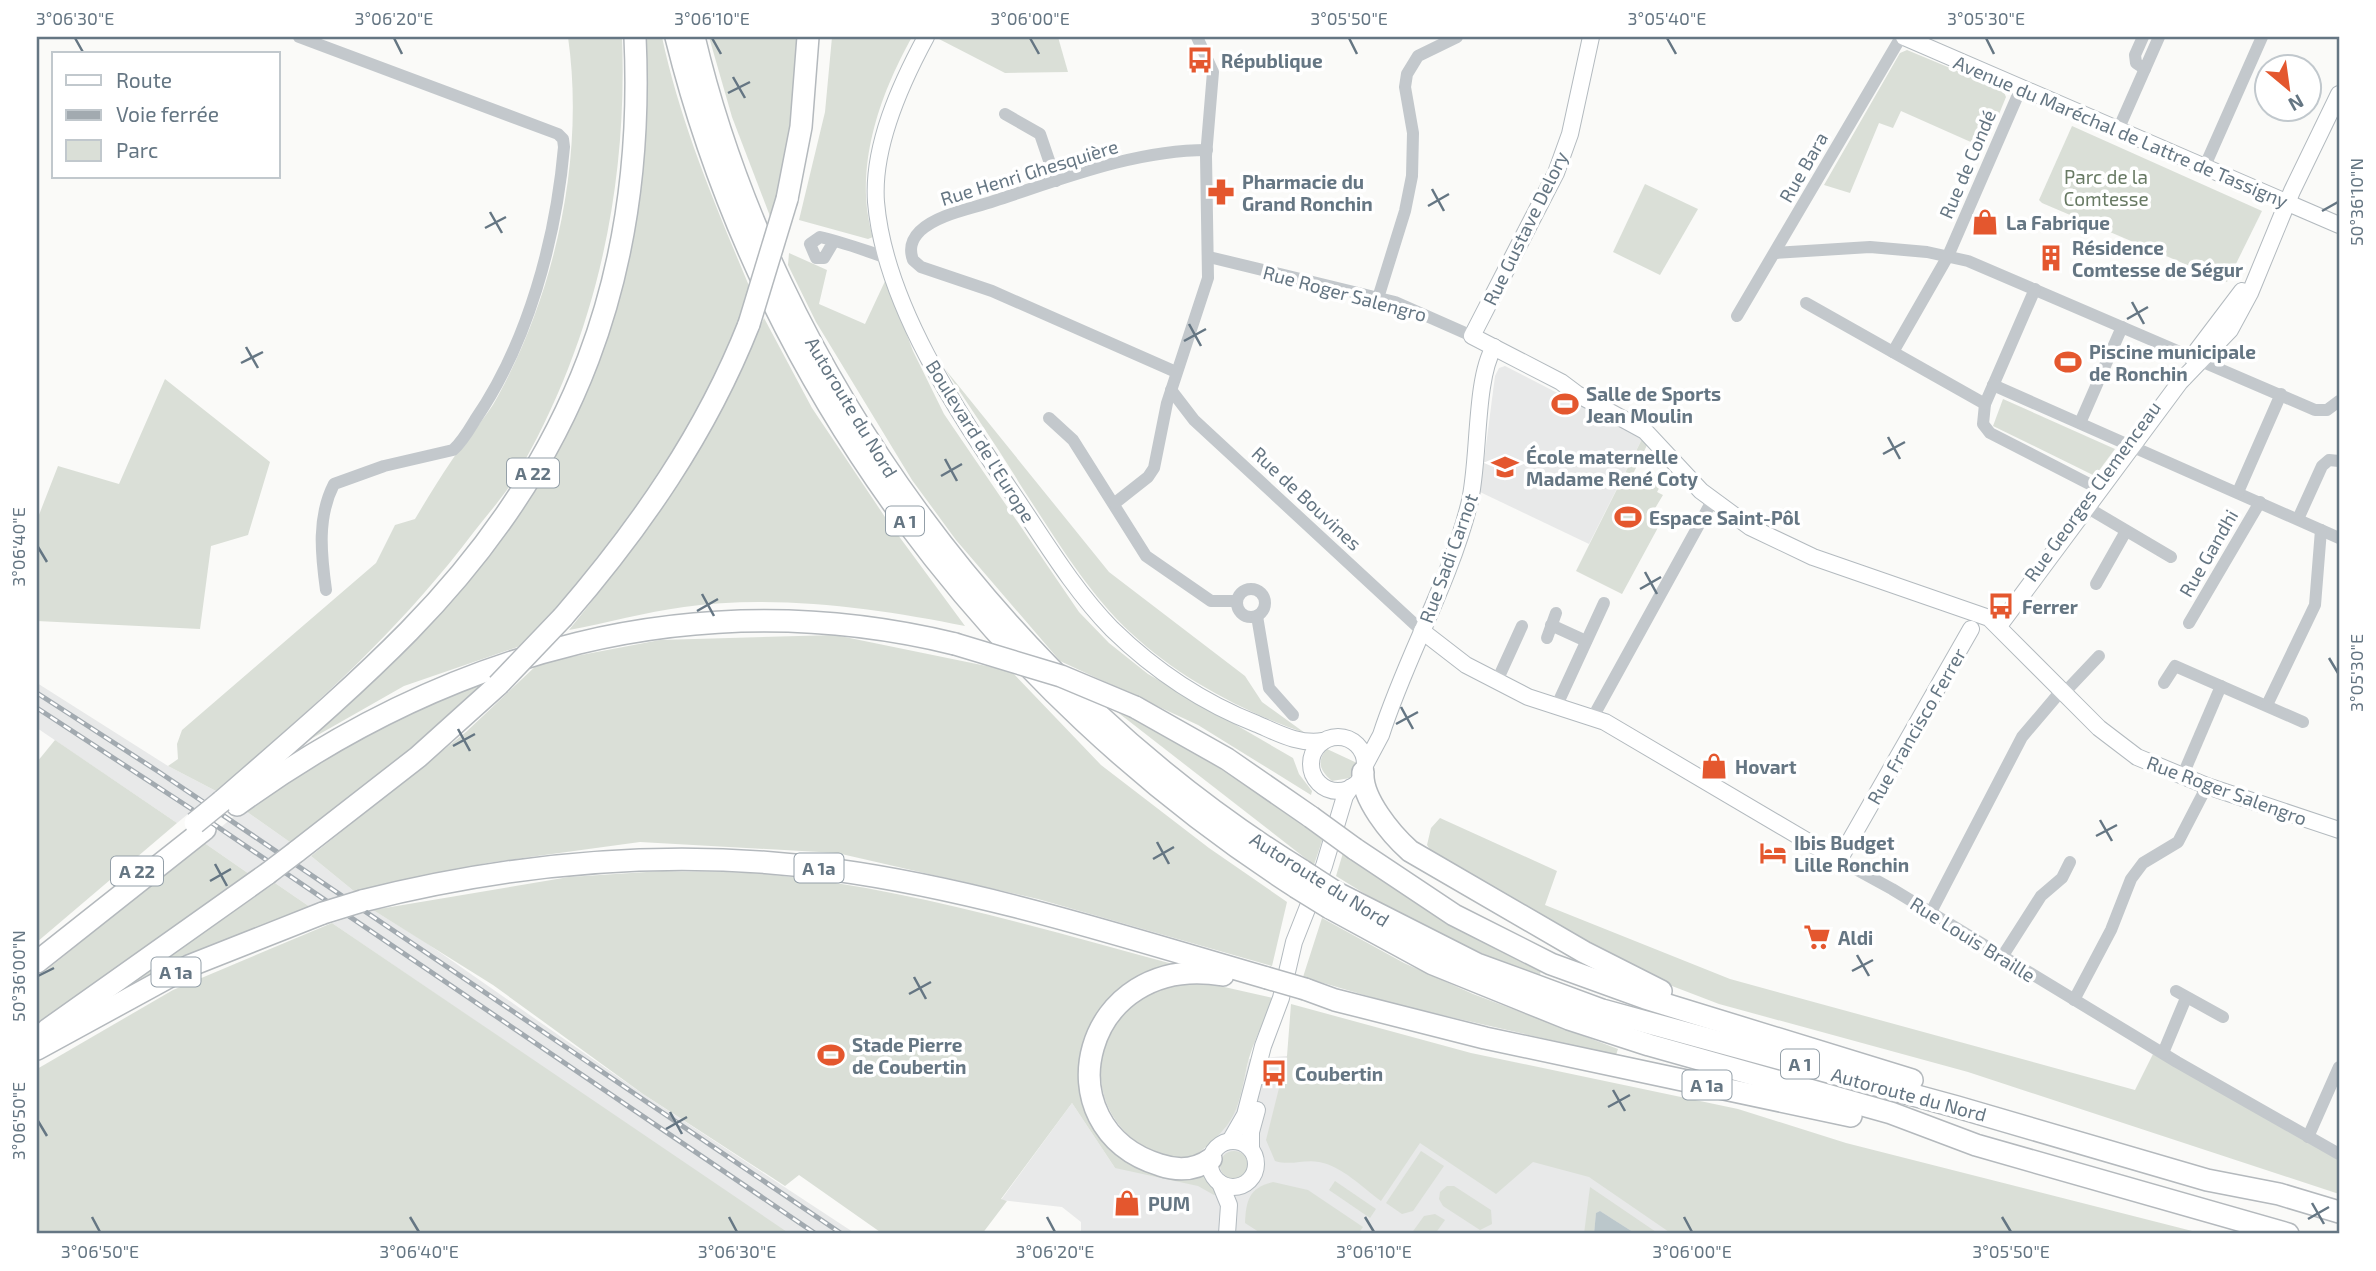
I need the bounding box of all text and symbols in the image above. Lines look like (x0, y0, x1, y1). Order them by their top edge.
text: 3°06'30"E (36, 7, 114, 29)
text: 3°06'20"E (355, 7, 433, 29)
text: 3°06'10"E (674, 7, 750, 29)
text: 3°06'00"E (990, 7, 1070, 29)
text: 3°05'50"E (1310, 7, 1388, 29)
text: 3°05'40"E (1628, 7, 1706, 29)
text: 3°05'30"E (1947, 7, 2025, 29)
bus stop icon: République (1185, 45, 1215, 75)
place label: République (1221, 49, 1323, 72)
street label: Avenue du Maréchal de Lattre de Tassigny (1950, 50, 2292, 212)
legend (52, 52, 280, 178)
north arrow (2254, 52, 2324, 122)
text: Route (116, 67, 172, 92)
text: N (2285, 90, 2308, 117)
text: Voie ferrée (116, 101, 219, 126)
street label: Rue de Condé (1934, 106, 2000, 222)
street label: Rue Bara (1774, 128, 1832, 206)
street label: Rue Henri Ghesquière (937, 134, 1121, 210)
text: Parc (116, 137, 158, 162)
street label: Rue Gustave Delory (1478, 147, 1572, 309)
text: 50°36'10"N (2345, 158, 2367, 246)
park label: Parc de la Comtesse (2063, 165, 2149, 210)
place label: Pharmacie du Grand Ronchin (1242, 170, 1373, 215)
pharmacy icon: Pharmacie du Grand Ronchin (1206, 177, 1236, 207)
shop icon: La Fabrique (1970, 207, 2000, 237)
place label: La Fabrique (2006, 211, 2110, 234)
place label: Résidence Comtesse de Ségur (2072, 236, 2243, 281)
building icon: Résidence Comtesse de Ségur (2036, 243, 2066, 273)
street label: Rue Roger Salengro (1261, 260, 1429, 326)
street label: Autoroute du Nord (801, 333, 903, 481)
place label: Piscine municipale de Ronchin (2089, 340, 2256, 385)
sports icon: Piscine municipale de Ronchin (2053, 347, 2083, 377)
street label: Boulevard de l'Europe (922, 355, 1040, 527)
place label: Salle de Sports Jean Moulin (1586, 382, 1721, 427)
sports icon: Salle de Sports Jean Moulin (1550, 389, 1580, 419)
street label: Rue Georges Clemenceau (2019, 396, 2165, 586)
street label: Rue de Bouvines (1247, 441, 1367, 555)
place label: École maternelle Madame René Coty (1526, 444, 1698, 491)
school or university icon: École maternelle Madame René Coty (1490, 452, 1520, 482)
road number: A 22 (507, 458, 559, 488)
street label: Rue Sadi Carnot (1414, 490, 1482, 626)
sports icon: Espace Saint-Pôl (1613, 502, 1643, 532)
street label: Rue Gandhi (2174, 505, 2242, 601)
road number: A 1 (886, 506, 924, 536)
place label: Espace Saint-Pôl (1649, 506, 1801, 529)
text: 3°06'40"E (7, 507, 29, 587)
bus stop icon: Ferrer (1986, 591, 2016, 621)
place label: Ferrer (2022, 595, 2078, 618)
text: 3°05'30"E (2345, 634, 2367, 712)
street label: Rue Francisco Ferrer (1862, 643, 1970, 808)
street label: Rue Roger Salengro (2144, 750, 2310, 830)
shop icon: Hovart (1699, 751, 1729, 781)
place label: Hovart (1735, 755, 1797, 778)
street label: Autoroute du Nord (1246, 827, 1394, 931)
place label: Ibis Budget Lille Ronchin (1794, 831, 1909, 876)
hotel icon: Ibis Budget Lille Ronchin (1758, 838, 1788, 868)
road number: A 1a (794, 854, 844, 882)
road number: A 22 (111, 856, 163, 886)
street label: Rue Louis Braille (1906, 891, 2040, 987)
supermarket icon: Aldi (1802, 922, 1832, 952)
place label: Aldi (1838, 926, 1873, 949)
text: 50°36'00"N (7, 930, 29, 1022)
road number: A 1a (152, 958, 200, 987)
place label: Stade Pierre de Coubertin (852, 1033, 966, 1078)
sports icon: Stade Pierre de Coubertin (816, 1040, 846, 1070)
road number: A 1 (1781, 1050, 1819, 1078)
bus stop icon: Coubertin (1259, 1058, 1289, 1088)
place label: Coubertin (1295, 1062, 1383, 1085)
street label: Autoroute du Nord (1829, 1062, 1989, 1126)
road number: A 1a (1682, 1070, 1732, 1100)
text: 3°06'50"E (7, 1082, 29, 1160)
shop icon: PUM (1112, 1188, 1142, 1218)
place label: PUM (1148, 1192, 1190, 1215)
text: 3°06'50"E (61, 1240, 139, 1262)
text: 3°06'40"E (379, 1240, 459, 1262)
text: 3°06'30"E (698, 1240, 776, 1262)
text: 3°06'20"E (1016, 1240, 1094, 1262)
text: 3°06'10"E (1336, 1240, 1412, 1262)
text: 3°06'00"E (1652, 1240, 1732, 1262)
text: 3°05'50"E (1972, 1240, 2050, 1262)

